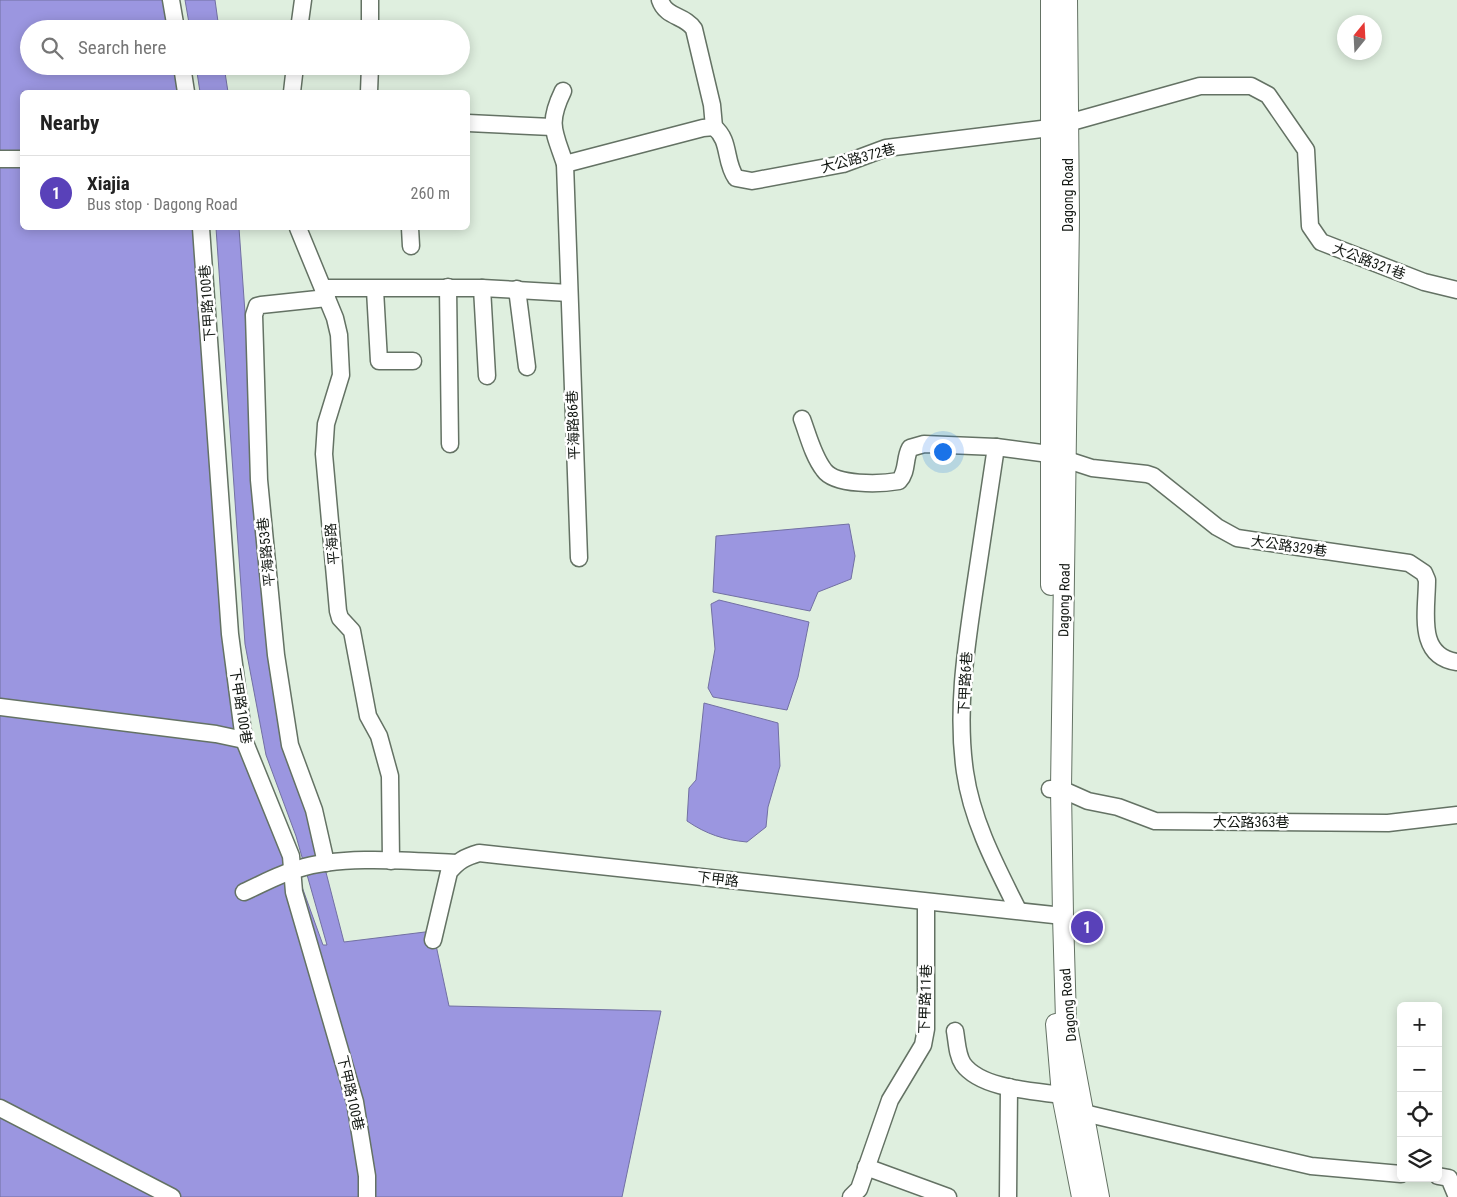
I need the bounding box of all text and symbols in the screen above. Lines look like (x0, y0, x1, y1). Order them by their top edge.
north arrow (1337, 15, 1382, 60)
search box (20, 20, 470, 75)
icon: search (38, 34, 66, 62)
text: Search here (78, 36, 166, 59)
text: Nearby (40, 111, 99, 135)
street label: 大公路372巷 (819, 140, 897, 176)
street label: Dagong Road (1060, 158, 1076, 232)
text: Xiajia (87, 172, 130, 195)
text: 1 (52, 184, 60, 203)
text: 260 m (411, 184, 450, 203)
text: Bus stop · Dagong Road (87, 195, 238, 214)
street label: 大公路321巷 (1330, 240, 1408, 282)
street label: 下甲路100巷 (196, 264, 218, 342)
street label: 平海路86巷 (564, 390, 582, 460)
your location (930, 439, 956, 465)
street label: 平海路53巷 (254, 516, 278, 588)
street label: 平海路 (322, 522, 342, 566)
street label: 大公路329巷 (1250, 533, 1328, 559)
street label: Dagong Road (1055, 563, 1073, 637)
street label: 下甲路6巷 (955, 651, 975, 715)
street label: 下甲路100巷 (227, 667, 255, 745)
street label: 大公路363巷 (1213, 814, 1289, 830)
street label: 下甲路 (696, 869, 740, 889)
pin: 1 (1071, 908, 1103, 946)
street label: 下甲路11巷 (916, 964, 934, 1034)
street label: Dagong Road (1057, 968, 1079, 1042)
map controls (1397, 1002, 1442, 1182)
button: + (1397, 1002, 1442, 1047)
button: − (1397, 1047, 1442, 1092)
street label: 下甲路100巷 (335, 1054, 367, 1132)
button: locate (1397, 1092, 1442, 1137)
button: layers (1397, 1137, 1442, 1182)

